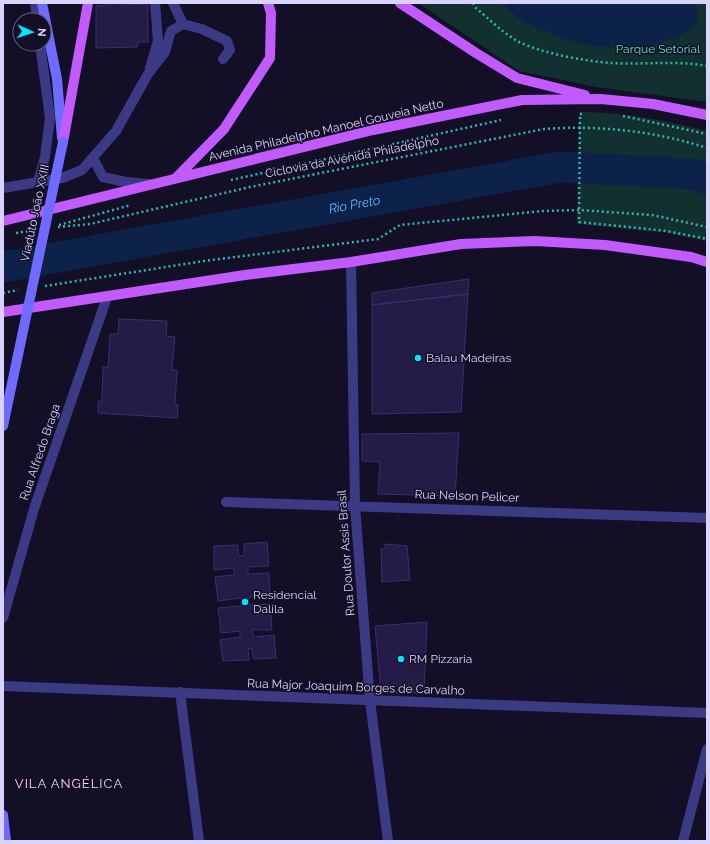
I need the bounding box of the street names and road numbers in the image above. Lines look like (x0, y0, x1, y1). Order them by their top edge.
street label: Avenida Philadelpho Manoel Gouveia Netto (207, 96, 445, 164)
street label: Ciclovia da Avenida Philadelpho (264, 133, 440, 181)
street label: Viaduto João XXIII (18, 163, 52, 263)
street label: Rua Alfredo Braga (17, 402, 63, 502)
street label: Rua Nelson Pelicer (414, 487, 520, 505)
street label: Rua Doutor Assis Brasil (335, 489, 357, 617)
street label: Rua Major Joaquim Borges de Carvalho (247, 676, 465, 698)

